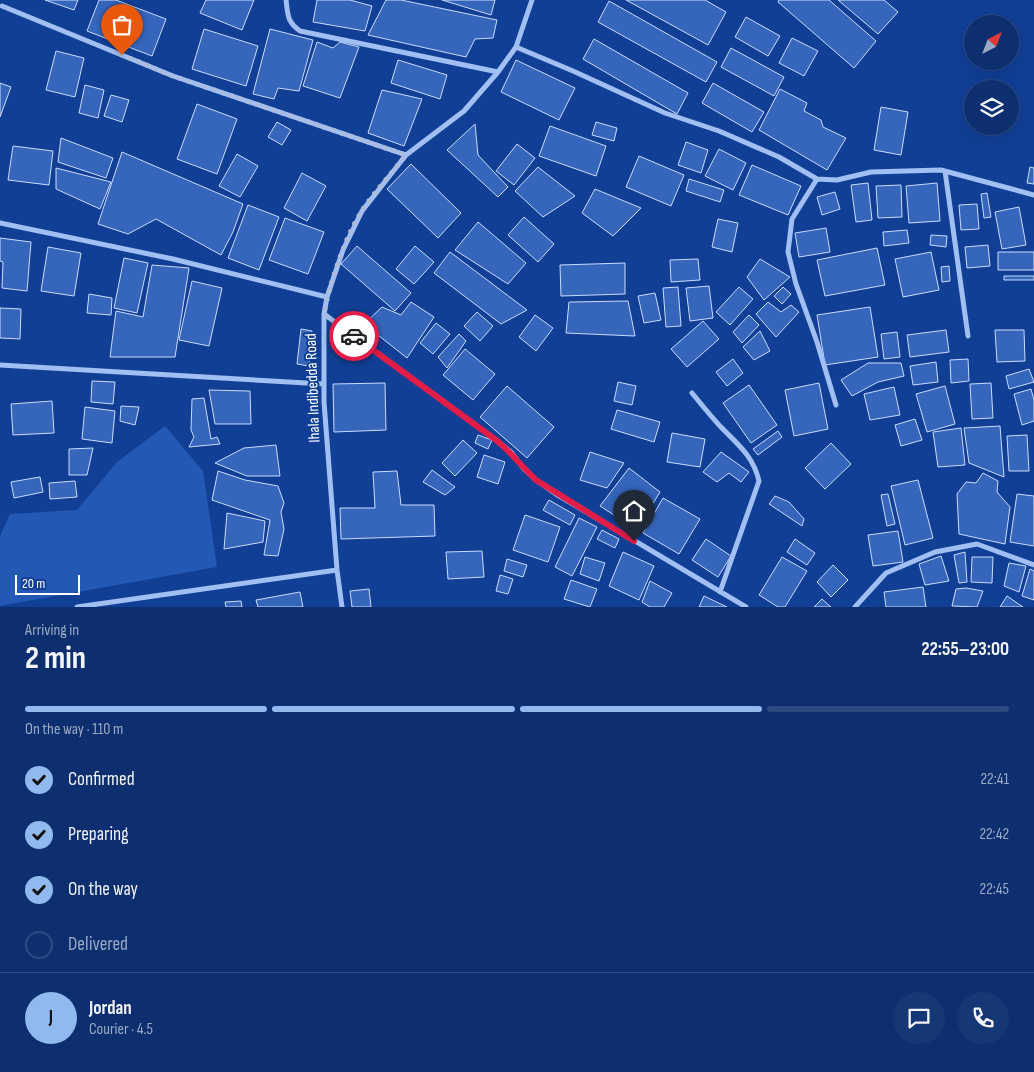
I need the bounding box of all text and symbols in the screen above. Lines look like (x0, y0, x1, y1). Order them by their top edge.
pin (101, 4, 143, 55)
icon: bag (108, 11, 136, 39)
north arrow (964, 15, 1019, 70)
map controls (964, 15, 1019, 135)
button: layers (964, 80, 1019, 135)
courier (329, 311, 379, 361)
icon: car (340, 322, 368, 350)
street label: Ihala Indibedda Road (302, 333, 324, 443)
pin (613, 490, 655, 541)
icon: home (620, 497, 648, 525)
scale bar (15, 572, 80, 595)
text: 20 m (22, 575, 45, 592)
text: Arriving in (25, 621, 79, 640)
text: 22:55–23:00 (921, 638, 1009, 661)
text: 2 min (25, 639, 86, 678)
text: On the way · 110 m (25, 720, 123, 739)
icon: check (25, 766, 53, 794)
text: Confirmed (68, 768, 135, 791)
text: 22:41 (980, 770, 1009, 789)
icon: check (25, 821, 53, 849)
text: Preparing (68, 823, 129, 846)
text: 22:42 (979, 825, 1009, 844)
icon: check (25, 876, 53, 904)
text: On the way (68, 878, 138, 901)
text: 22:45 (980, 880, 1009, 899)
text: Delivered (68, 933, 128, 956)
button: chat (893, 992, 945, 1044)
button: phone (957, 992, 1009, 1044)
text: Jordan (89, 997, 132, 1020)
text: J (49, 1006, 53, 1029)
text: Courier · 4.5 (89, 1020, 153, 1039)

